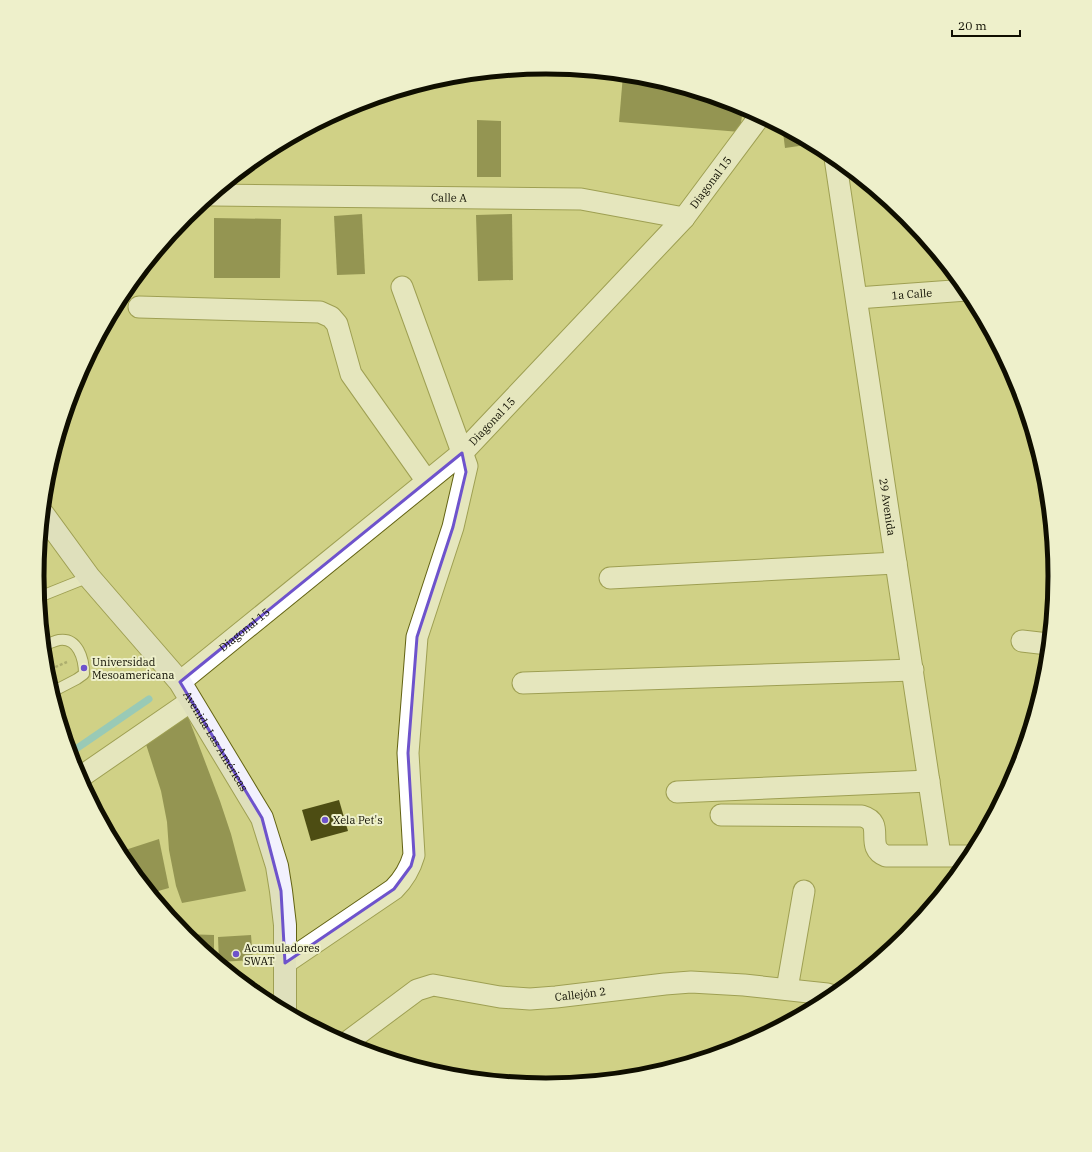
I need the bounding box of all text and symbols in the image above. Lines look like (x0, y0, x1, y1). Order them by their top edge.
scale bar (952, 12, 1020, 38)
text: 20 m (958, 18, 987, 33)
street label: Diagonal 15 (687, 154, 735, 211)
street label: Calle A (431, 190, 467, 205)
street label: 1a Calle (891, 286, 933, 302)
street label: Diagonal 15 (466, 394, 518, 448)
street label: 29 Avenida (876, 477, 899, 537)
street label: Diagonal 15 (216, 605, 273, 654)
place label: Universidad Mesoamericana (92, 655, 175, 682)
marker: Universidad Mesoamericana (79, 663, 89, 673)
street label: Avenida Las Américas (180, 688, 251, 794)
place label: Xela Pet's (333, 813, 383, 827)
marker: Xela Pet's (320, 815, 330, 825)
place label: Acumuladores SWAT (244, 941, 320, 968)
marker: Acumuladores SWAT (231, 949, 241, 959)
street label: Callejón 2 (554, 984, 607, 1004)

